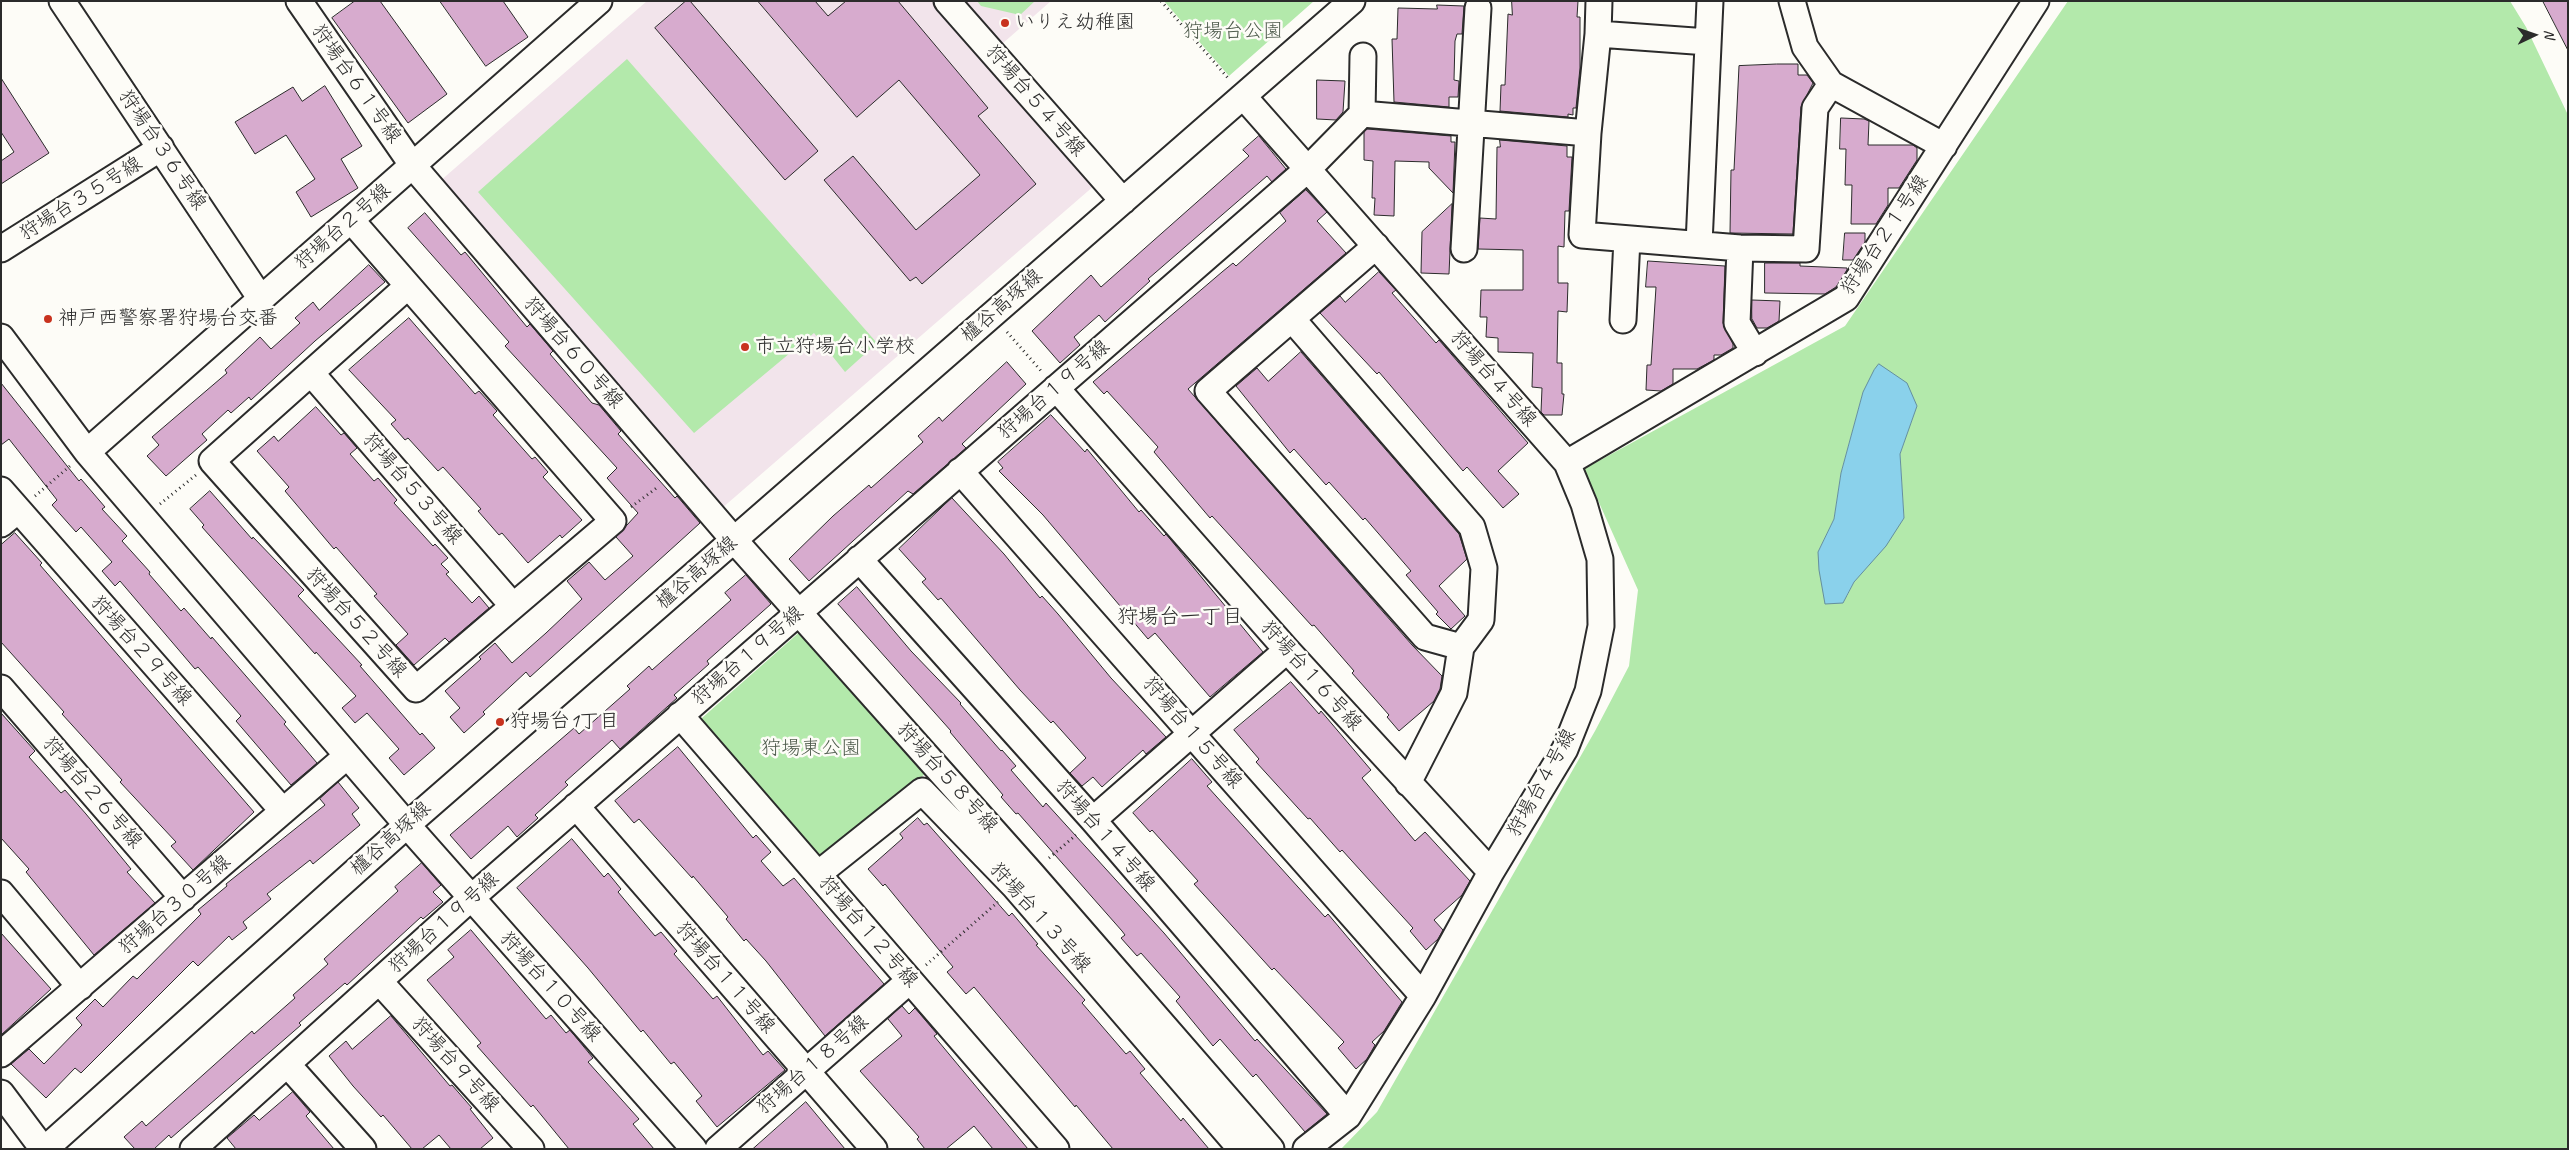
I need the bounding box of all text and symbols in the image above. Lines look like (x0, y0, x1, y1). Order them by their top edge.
north arrow (2509, 10, 2559, 60)
place label: いりえ幼稚園 (1015, 11, 1135, 35)
marker: いりえ幼稚園 (999, 17, 1011, 29)
street label: 狩場台６１号線 (306, 20, 406, 148)
park label: 狩場台公園 (1183, 20, 1283, 44)
text: N (2541, 29, 2558, 39)
street label: 狩場台５４号線 (980, 40, 1090, 162)
street label: 狩場台３６号線 (113, 85, 211, 215)
street label: 狩場台３５号線 (15, 152, 147, 246)
street label: 狩場台２１号線 (1836, 170, 1934, 300)
street label: 狩場台２号線 (290, 179, 396, 275)
street label: 櫨谷高塚線 (956, 264, 1048, 348)
street label: 狩場台６０号線 (518, 292, 628, 414)
place label: 神戸西警察署狩場台交番 (58, 307, 278, 331)
marker: 神戸西警察署狩場台交番 (42, 313, 54, 325)
street label: 狩場台４号線 (1445, 326, 1541, 432)
place label: 市立狩場台小学校 (755, 335, 915, 359)
street label: 狩場台１９号線 (993, 335, 1115, 445)
marker: 市立狩場台小学校 (739, 341, 751, 353)
street label: 狩場台５３号線 (357, 428, 467, 550)
street label: 櫨谷高塚線 (651, 531, 743, 615)
street label: 狩場台５２号線 (300, 563, 412, 683)
street label: 狩場台２９号線 (85, 591, 197, 711)
street label: 狩場台１９号線 (687, 601, 809, 711)
district label: 狩場台一丁目 (1117, 604, 1243, 630)
street label: 狩場台１６号線 (1255, 616, 1367, 736)
street label: 狩場台１５号線 (1137, 672, 1247, 794)
place label: 狩場台1丁目 (510, 710, 619, 734)
marker: 狩場台1丁目 (494, 716, 506, 728)
street label: 狩場台５８号線 (891, 718, 1003, 838)
street label: 狩場台４号線 (1502, 725, 1582, 841)
street label: 狩場台２６号線 (37, 732, 147, 854)
park label: 狩場東公園 (761, 737, 861, 761)
street label: 狩場台１４号線 (1050, 775, 1160, 897)
street label: 櫨谷高塚線 (346, 797, 436, 881)
street label: 狩場台３０号線 (114, 850, 236, 960)
street label: 狩場台１３号線 (984, 858, 1096, 978)
street label: 狩場台１９号線 (384, 867, 504, 979)
street label: 狩場台１２号線 (813, 871, 923, 993)
street label: 狩場台１１号線 (670, 917, 780, 1039)
street label: 狩場台１０号線 (494, 927, 606, 1047)
street label: 狩場台１８号線 (752, 1010, 874, 1120)
street label: 狩場台９号線 (406, 1012, 504, 1118)

